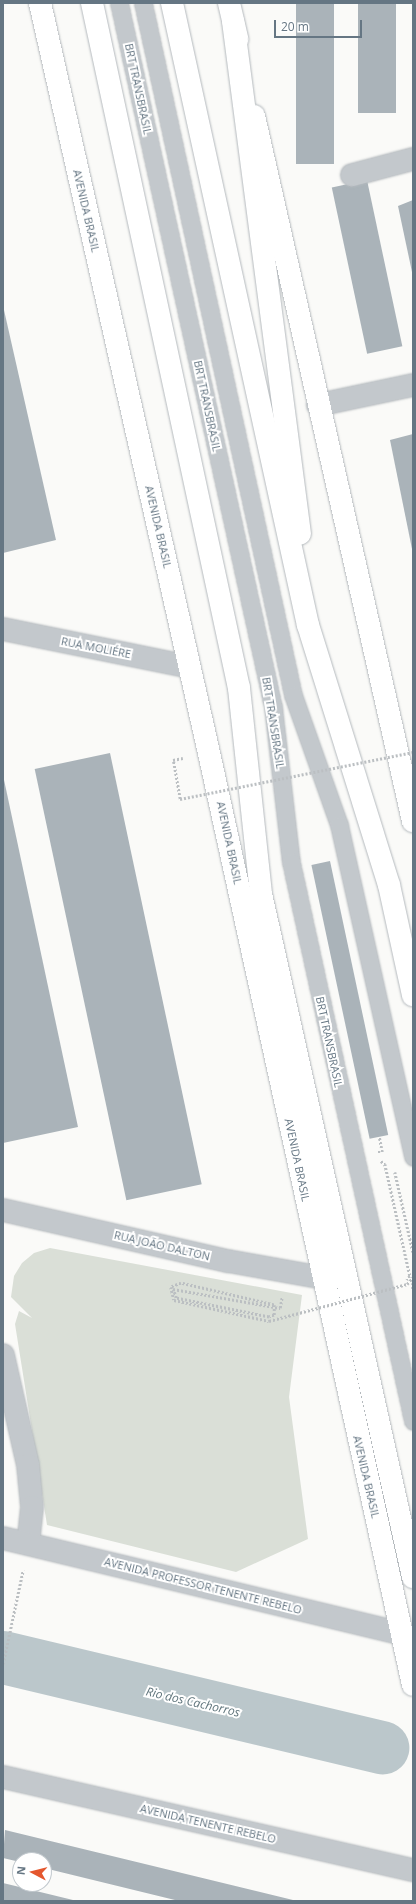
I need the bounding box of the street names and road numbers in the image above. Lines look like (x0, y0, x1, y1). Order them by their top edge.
street label: BRT TRANSBRASIL (122, 42, 154, 136)
street label: AVENIDA BRASIL (70, 168, 102, 254)
street label: BRT TRANSBRASIL (191, 359, 223, 453)
street label: AVENIDA BRASIL (142, 484, 174, 570)
street label: RUA MOLIÉRE (60, 635, 132, 661)
street label: BRT TRANSBRASIL (259, 676, 287, 770)
street label: AVENIDA BRASIL (214, 800, 244, 886)
street label: BRT TRANSBRASIL (313, 995, 345, 1089)
street label: AVENIDA BRASIL (282, 1117, 312, 1203)
street label: RUA JOÃO DALTON (113, 1229, 211, 1263)
street label: AVENIDA BRASIL (350, 1434, 382, 1520)
street label: AVENIDA PROFESSOR TENENTE REBELO (103, 1555, 303, 1617)
street label: AVENIDA TENENTE REBELO (139, 1802, 277, 1846)

